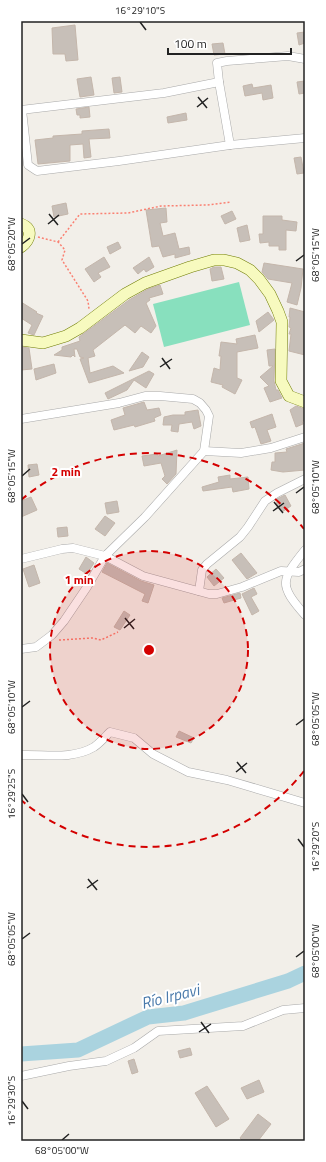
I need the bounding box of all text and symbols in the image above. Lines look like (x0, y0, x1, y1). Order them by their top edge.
text: 16°29'10"S (115, 3, 165, 18)
scale bar (168, 30, 291, 56)
text: 100 m (174, 34, 207, 53)
text: 68°05'20"W (4, 217, 19, 271)
text: 68°05'15"W (308, 228, 323, 282)
text: 68°05'15"W (4, 449, 19, 503)
text: 68°05'10"W (308, 460, 323, 514)
text: 2 min (51, 462, 81, 481)
text: 1 min (64, 570, 94, 589)
centre of rings (142, 643, 156, 657)
text: 68°05'10"W (4, 680, 19, 734)
text: 68°05'05"W (308, 692, 323, 746)
text: 16°29'25"S (4, 769, 19, 819)
text: 16°29'20"S (308, 822, 323, 872)
text: 68°05'05"W (4, 912, 19, 966)
text: 68°05'00"W (308, 924, 323, 978)
water label: Río Irpavi (138, 977, 203, 1015)
text: 16°29'30"S (4, 1076, 19, 1126)
text: 68°05'00"W (35, 1143, 89, 1158)

